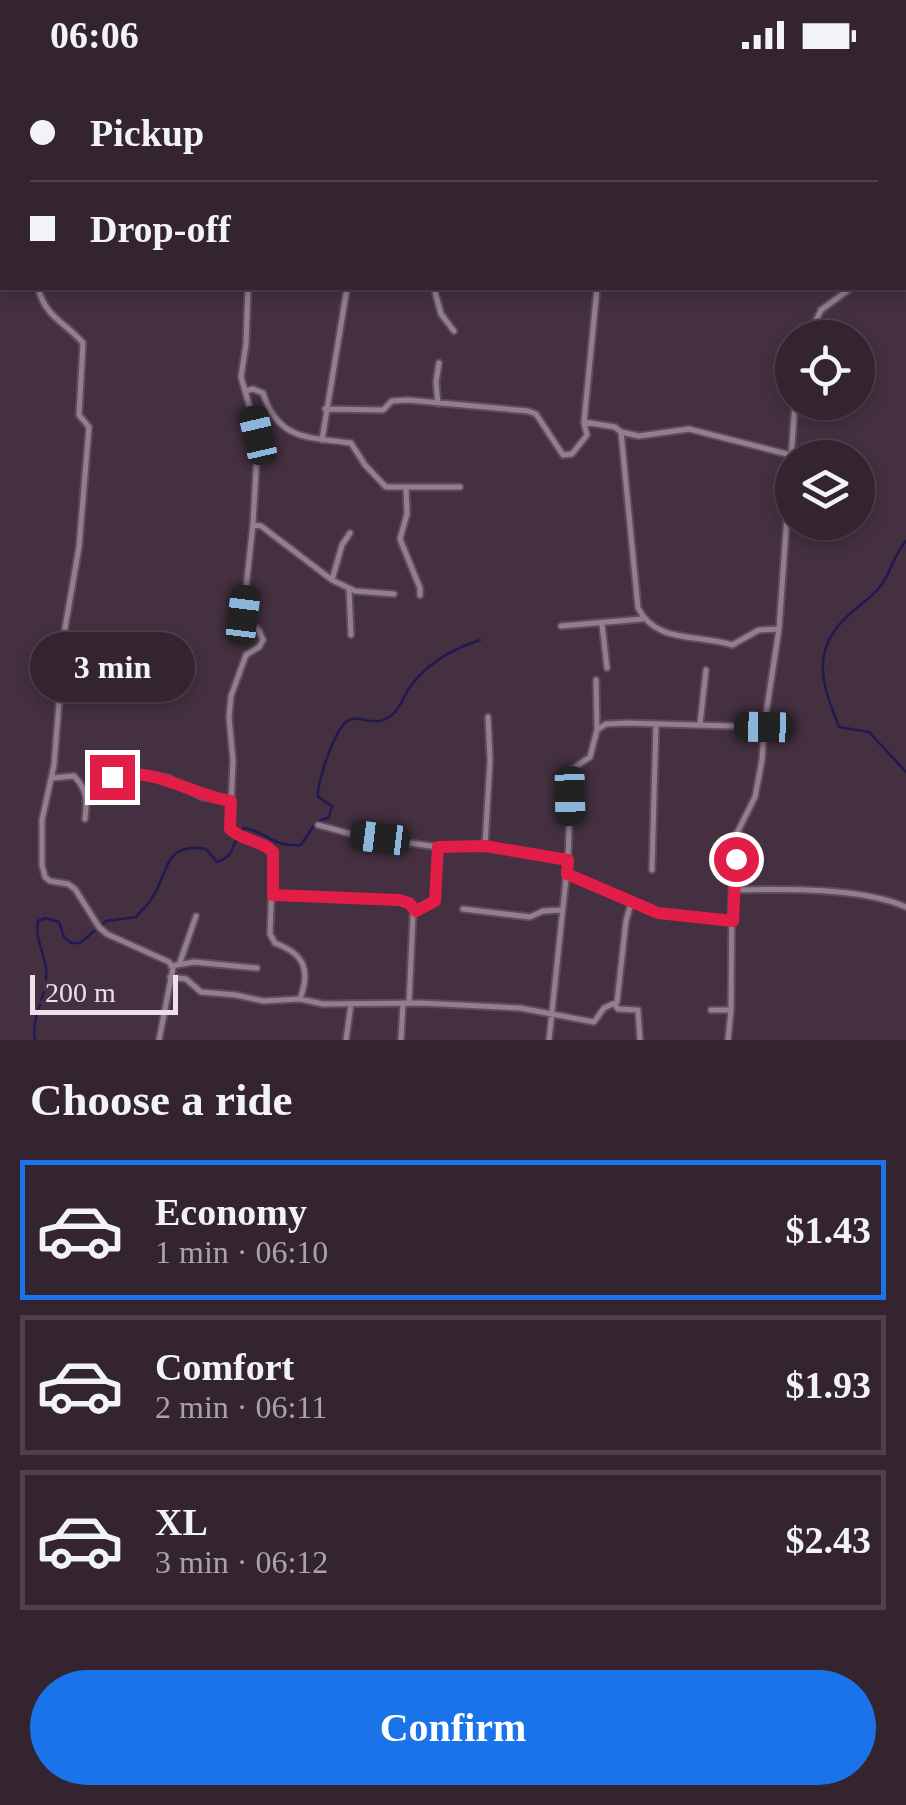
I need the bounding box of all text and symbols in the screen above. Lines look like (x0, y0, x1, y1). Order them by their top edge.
text: 06:06 (50, 14, 139, 56)
text: Pickup (90, 112, 204, 154)
text: Drop-off (90, 208, 231, 250)
map controls (775, 320, 875, 540)
button: locate (775, 320, 875, 420)
car (237, 402, 279, 468)
button: layers (775, 440, 875, 540)
car (224, 583, 262, 647)
callout: 3 min (29, 632, 194, 702)
text: 3 min (74, 649, 151, 685)
car (734, 711, 794, 743)
route end (90, 755, 135, 800)
car (554, 766, 586, 826)
car (348, 819, 412, 857)
route start (714, 837, 759, 882)
scale bar (30, 970, 178, 1014)
text: 200 m (45, 977, 116, 1008)
text: Choose a ride (30, 1075, 293, 1125)
icon: car (35, 1185, 125, 1275)
text: Economy (155, 1191, 307, 1233)
text: $1.43 (786, 1209, 871, 1251)
text: 1 min · 06:10 (155, 1234, 328, 1270)
icon: car (35, 1340, 125, 1430)
text: Comfort (155, 1346, 294, 1388)
text: $1.93 (786, 1364, 871, 1406)
text: 2 min · 06:11 (155, 1389, 327, 1425)
icon: car (35, 1495, 125, 1585)
text: XL (155, 1501, 208, 1543)
text: $2.43 (786, 1519, 871, 1561)
text: 3 min · 06:12 (155, 1544, 328, 1580)
button: Confirm (30, 1670, 876, 1785)

